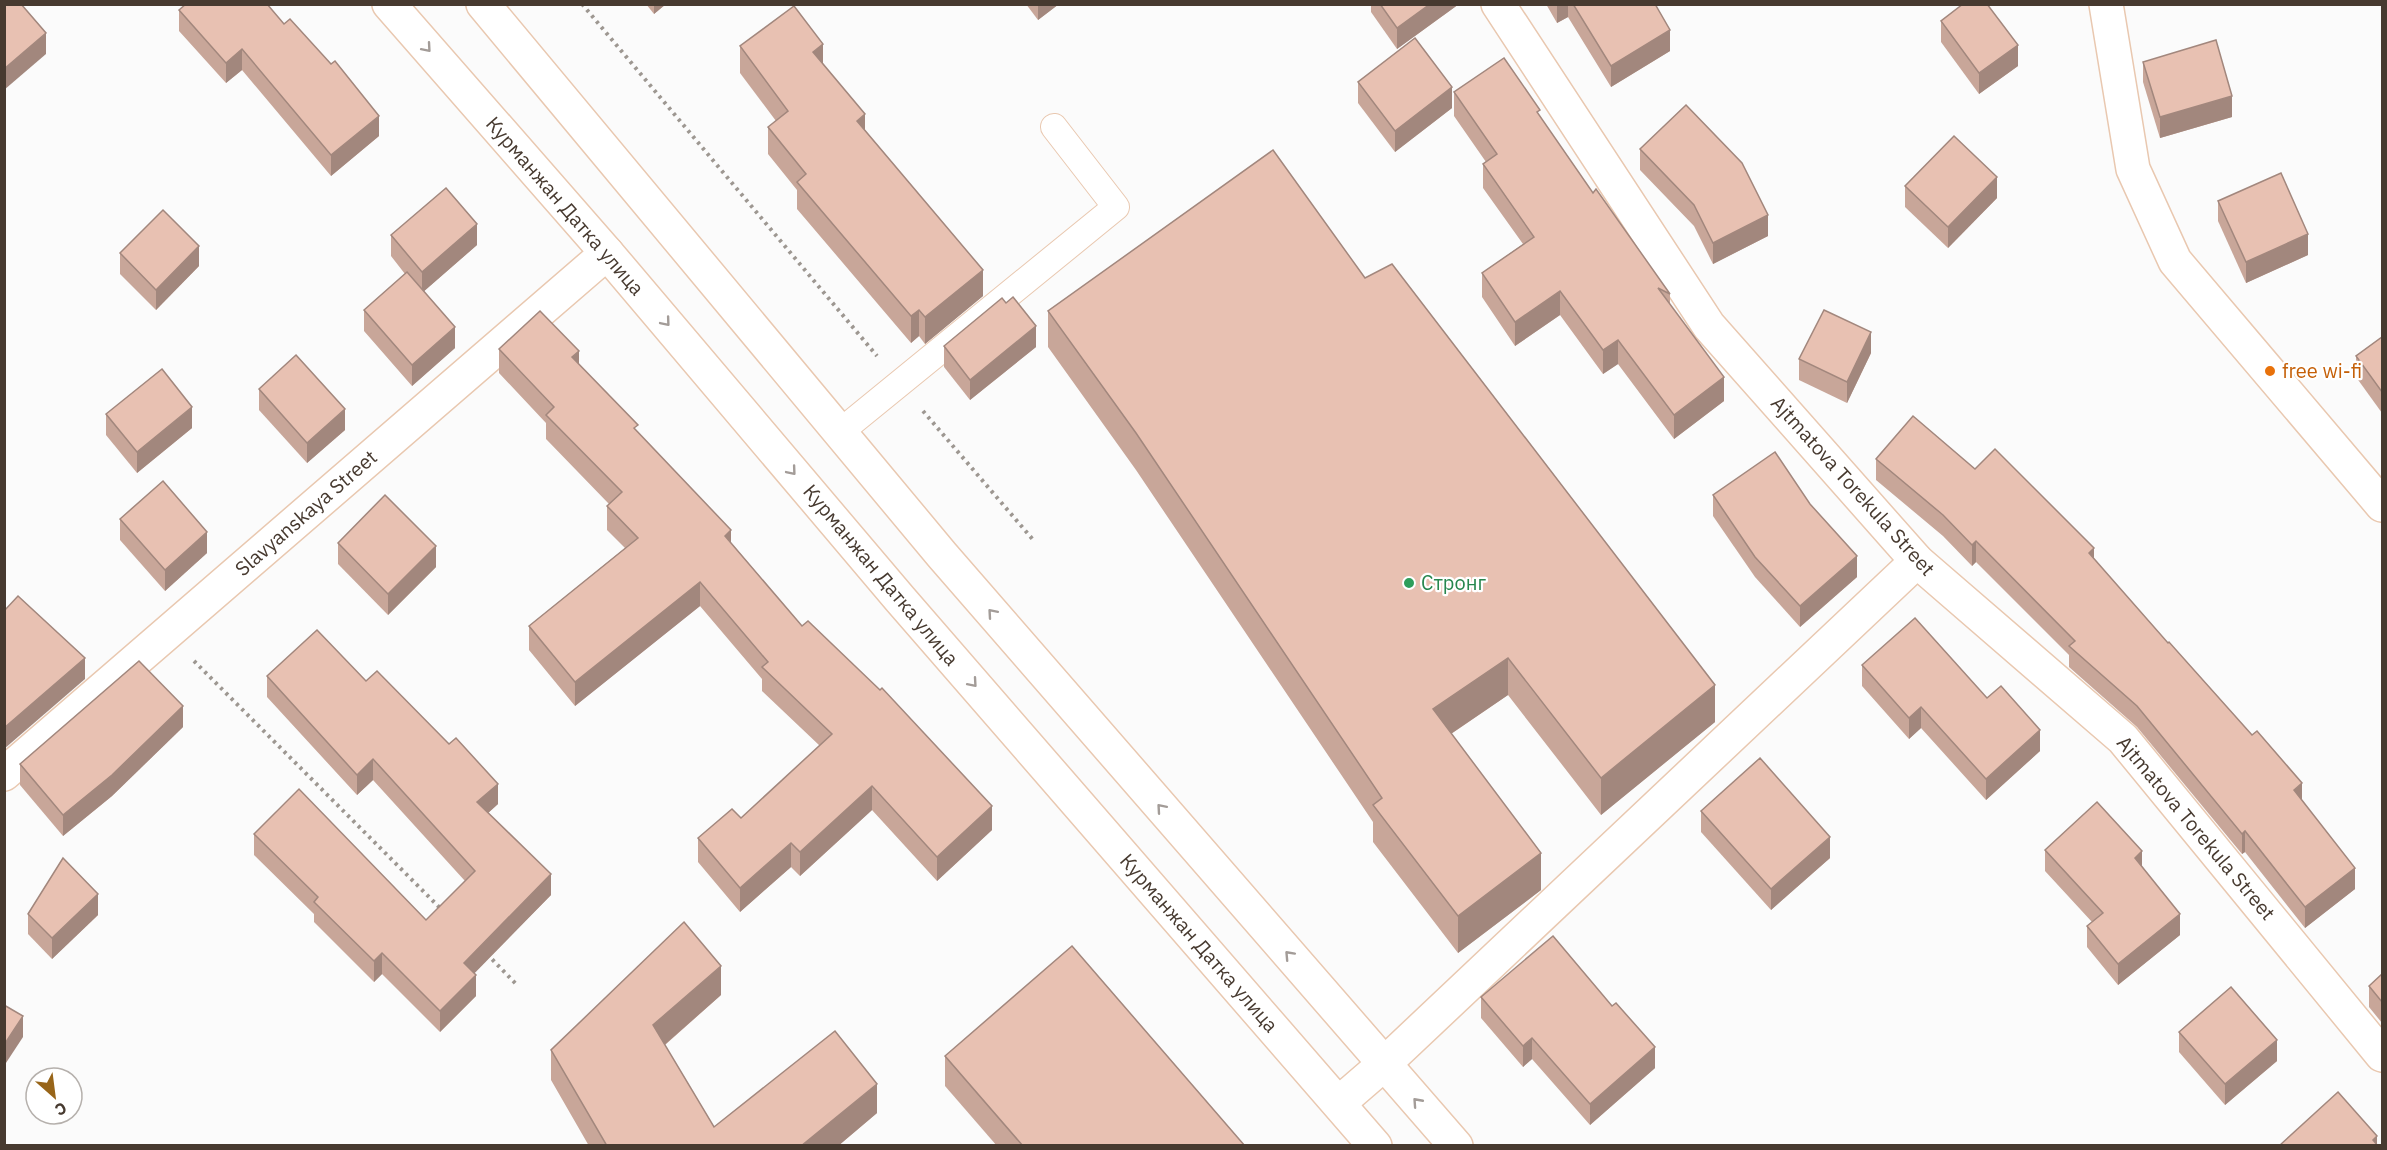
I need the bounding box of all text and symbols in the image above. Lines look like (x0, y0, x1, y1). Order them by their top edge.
one-way arrow (420, 42, 431, 52)
street label: Курманжан Датка улица (480, 110, 651, 301)
one-way arrow (659, 315, 670, 326)
place label: free wi-fi (2282, 357, 2362, 384)
marker: free wi-fi (2263, 364, 2277, 378)
street label: Ajtmatova Torekula Street (1765, 390, 1941, 581)
street label: Slavyanskaya Street (229, 443, 382, 582)
one-way arrow (785, 464, 796, 475)
street label: Курманжан Датка улица (798, 478, 965, 671)
place label: Стронг (1421, 569, 1486, 596)
marker: Стронг (1402, 576, 1416, 590)
one-way arrow (988, 609, 999, 620)
one-way arrow (966, 676, 977, 687)
street label: Ajtmatova Torekula Street (2111, 730, 2282, 926)
one-way arrow (1157, 804, 1168, 815)
street label: Курманжан Датка улица (1114, 847, 1285, 1038)
one-way arrow (1285, 951, 1296, 962)
north arrow (24, 1066, 84, 1126)
text: С (52, 1098, 70, 1121)
one-way arrow (1413, 1098, 1424, 1109)

